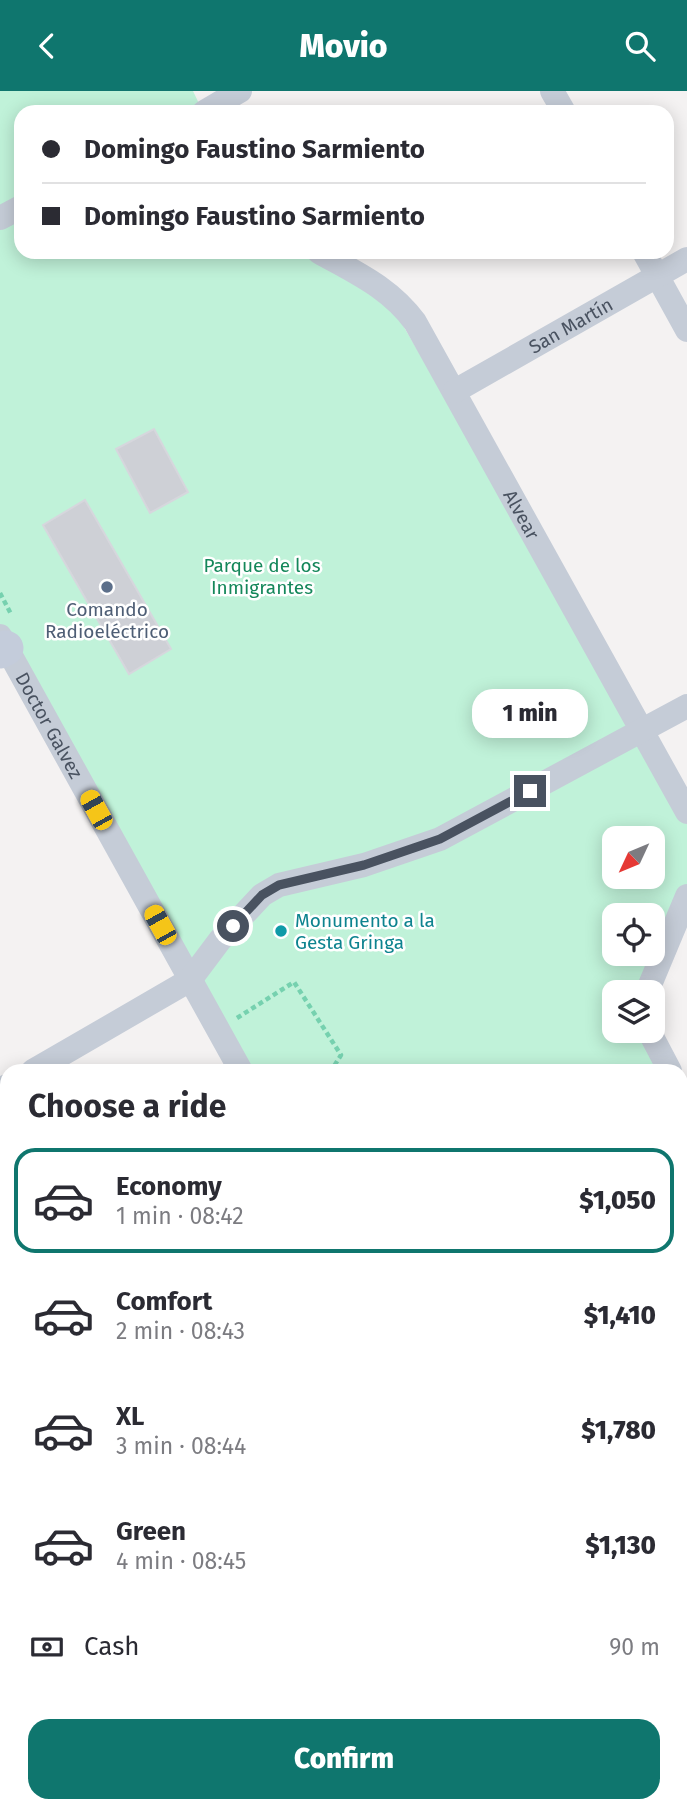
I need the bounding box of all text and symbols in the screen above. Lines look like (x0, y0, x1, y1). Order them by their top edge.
icon: back (28, 27, 66, 65)
text: Movio (299, 27, 388, 65)
icon: search (621, 27, 659, 65)
text: Domingo Faustino Sarmiento (84, 134, 425, 165)
text: Domingo Faustino Sarmiento (84, 201, 425, 232)
street label: San Martín (525, 293, 617, 359)
street label: Alvear (498, 486, 545, 544)
park label: Parque de los Inmigrantes (203, 554, 321, 599)
marker: Comando Radioeléctrico (99, 579, 115, 595)
place label: Comando Radioeléctrico (45, 598, 169, 643)
street label: Doctor Galvez (10, 668, 88, 783)
callout: 1 min (472, 689, 588, 739)
text: 1 min (502, 699, 558, 727)
route end (514, 775, 546, 807)
car (77, 787, 116, 833)
north arrow (602, 826, 665, 889)
map controls (602, 826, 665, 1043)
car (141, 902, 180, 948)
button: locate (602, 903, 665, 966)
place label: Monumento a la Gesta Gringa (295, 909, 435, 954)
route start (217, 910, 249, 942)
marker: Monumento a la Gesta Gringa (273, 923, 289, 939)
button: layers (602, 980, 665, 1043)
text: Choose a ride (28, 1087, 226, 1125)
icon: car (32, 1169, 95, 1232)
text: Economy (116, 1171, 222, 1202)
text: $1,050 (579, 1185, 656, 1216)
text: 1 min · 08:42 (116, 1202, 244, 1230)
icon: car (32, 1284, 95, 1347)
text: Comfort (116, 1286, 212, 1317)
text: $1,410 (584, 1300, 656, 1331)
text: 2 min · 08:43 (116, 1317, 245, 1345)
icon: car (32, 1399, 95, 1462)
text: XL (116, 1401, 144, 1432)
text: $1,780 (581, 1415, 656, 1446)
text: 3 min · 08:44 (116, 1432, 246, 1460)
icon: car (32, 1514, 95, 1577)
text: Green (116, 1516, 186, 1547)
text: $1,130 (585, 1530, 656, 1561)
text: 4 min · 08:45 (116, 1547, 246, 1575)
icon: cash (28, 1628, 66, 1666)
text: Cash (84, 1631, 140, 1662)
text: 90 m (609, 1633, 660, 1661)
button: Confirm (28, 1719, 660, 1799)

